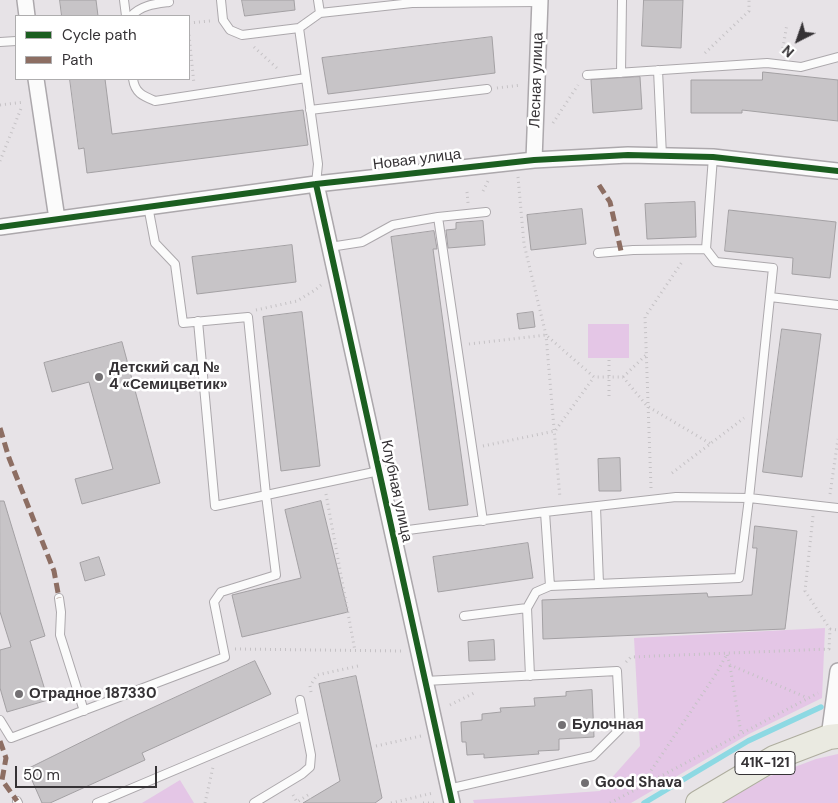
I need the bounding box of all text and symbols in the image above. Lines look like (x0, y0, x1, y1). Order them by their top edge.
legend (15, 15, 190, 80)
north arrow (773, 15, 823, 65)
text: Cycle path (62, 25, 137, 45)
street label: Лесная улица (526, 32, 548, 128)
text: N (778, 41, 798, 61)
text: Path (62, 50, 93, 70)
street label: Новая улица (372, 146, 462, 174)
place label: Детский сад № 4 «Семицветик» (109, 359, 227, 394)
marker: Детский сад № 4 «Семицветик» (93, 371, 105, 383)
street label: Клубная улица (376, 438, 416, 544)
place label: Отрадное 187330 (29, 685, 156, 703)
marker: Отрадное 187330 (13, 688, 25, 700)
place label: Булочная (572, 716, 644, 734)
marker: Булочная (556, 719, 568, 731)
road number: 41К-121 (735, 751, 795, 774)
scale bar (18, 756, 160, 788)
text: 50 m (23, 765, 60, 785)
place label: Good Shava (595, 774, 682, 792)
marker: Good Shava (579, 777, 591, 789)

